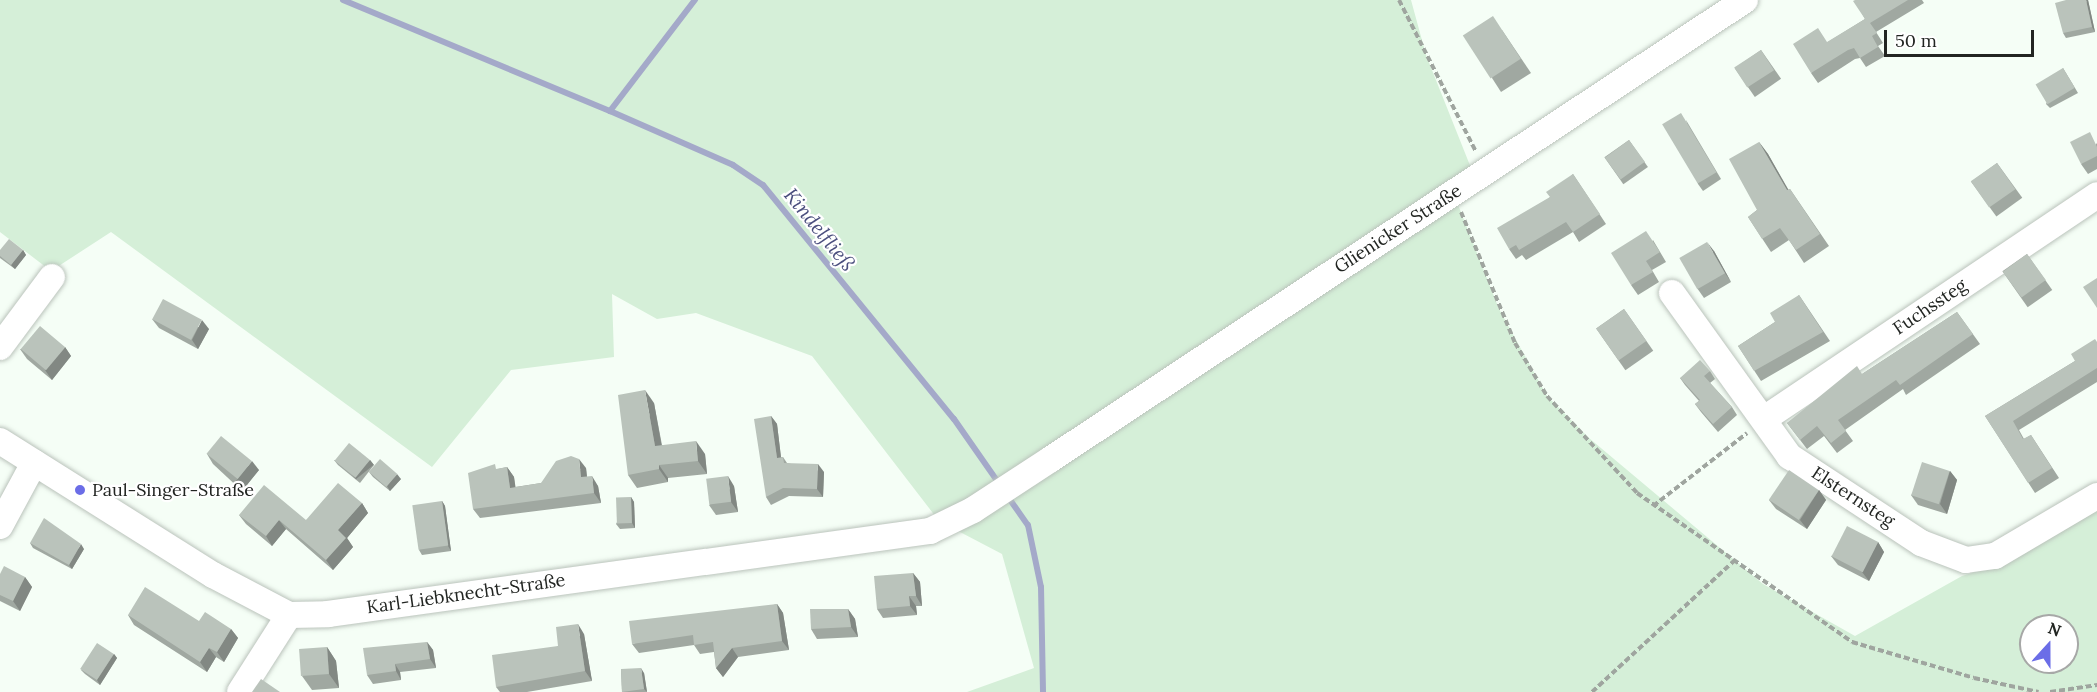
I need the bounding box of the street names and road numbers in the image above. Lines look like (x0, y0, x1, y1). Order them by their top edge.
street label: Glienicker Straße (1331, 180, 1465, 278)
street label: Fuchssteg (1889, 275, 1971, 339)
street label: Elsternsteg (1807, 462, 1899, 532)
street label: Karl-Liebknecht-Straße (365, 569, 567, 619)

